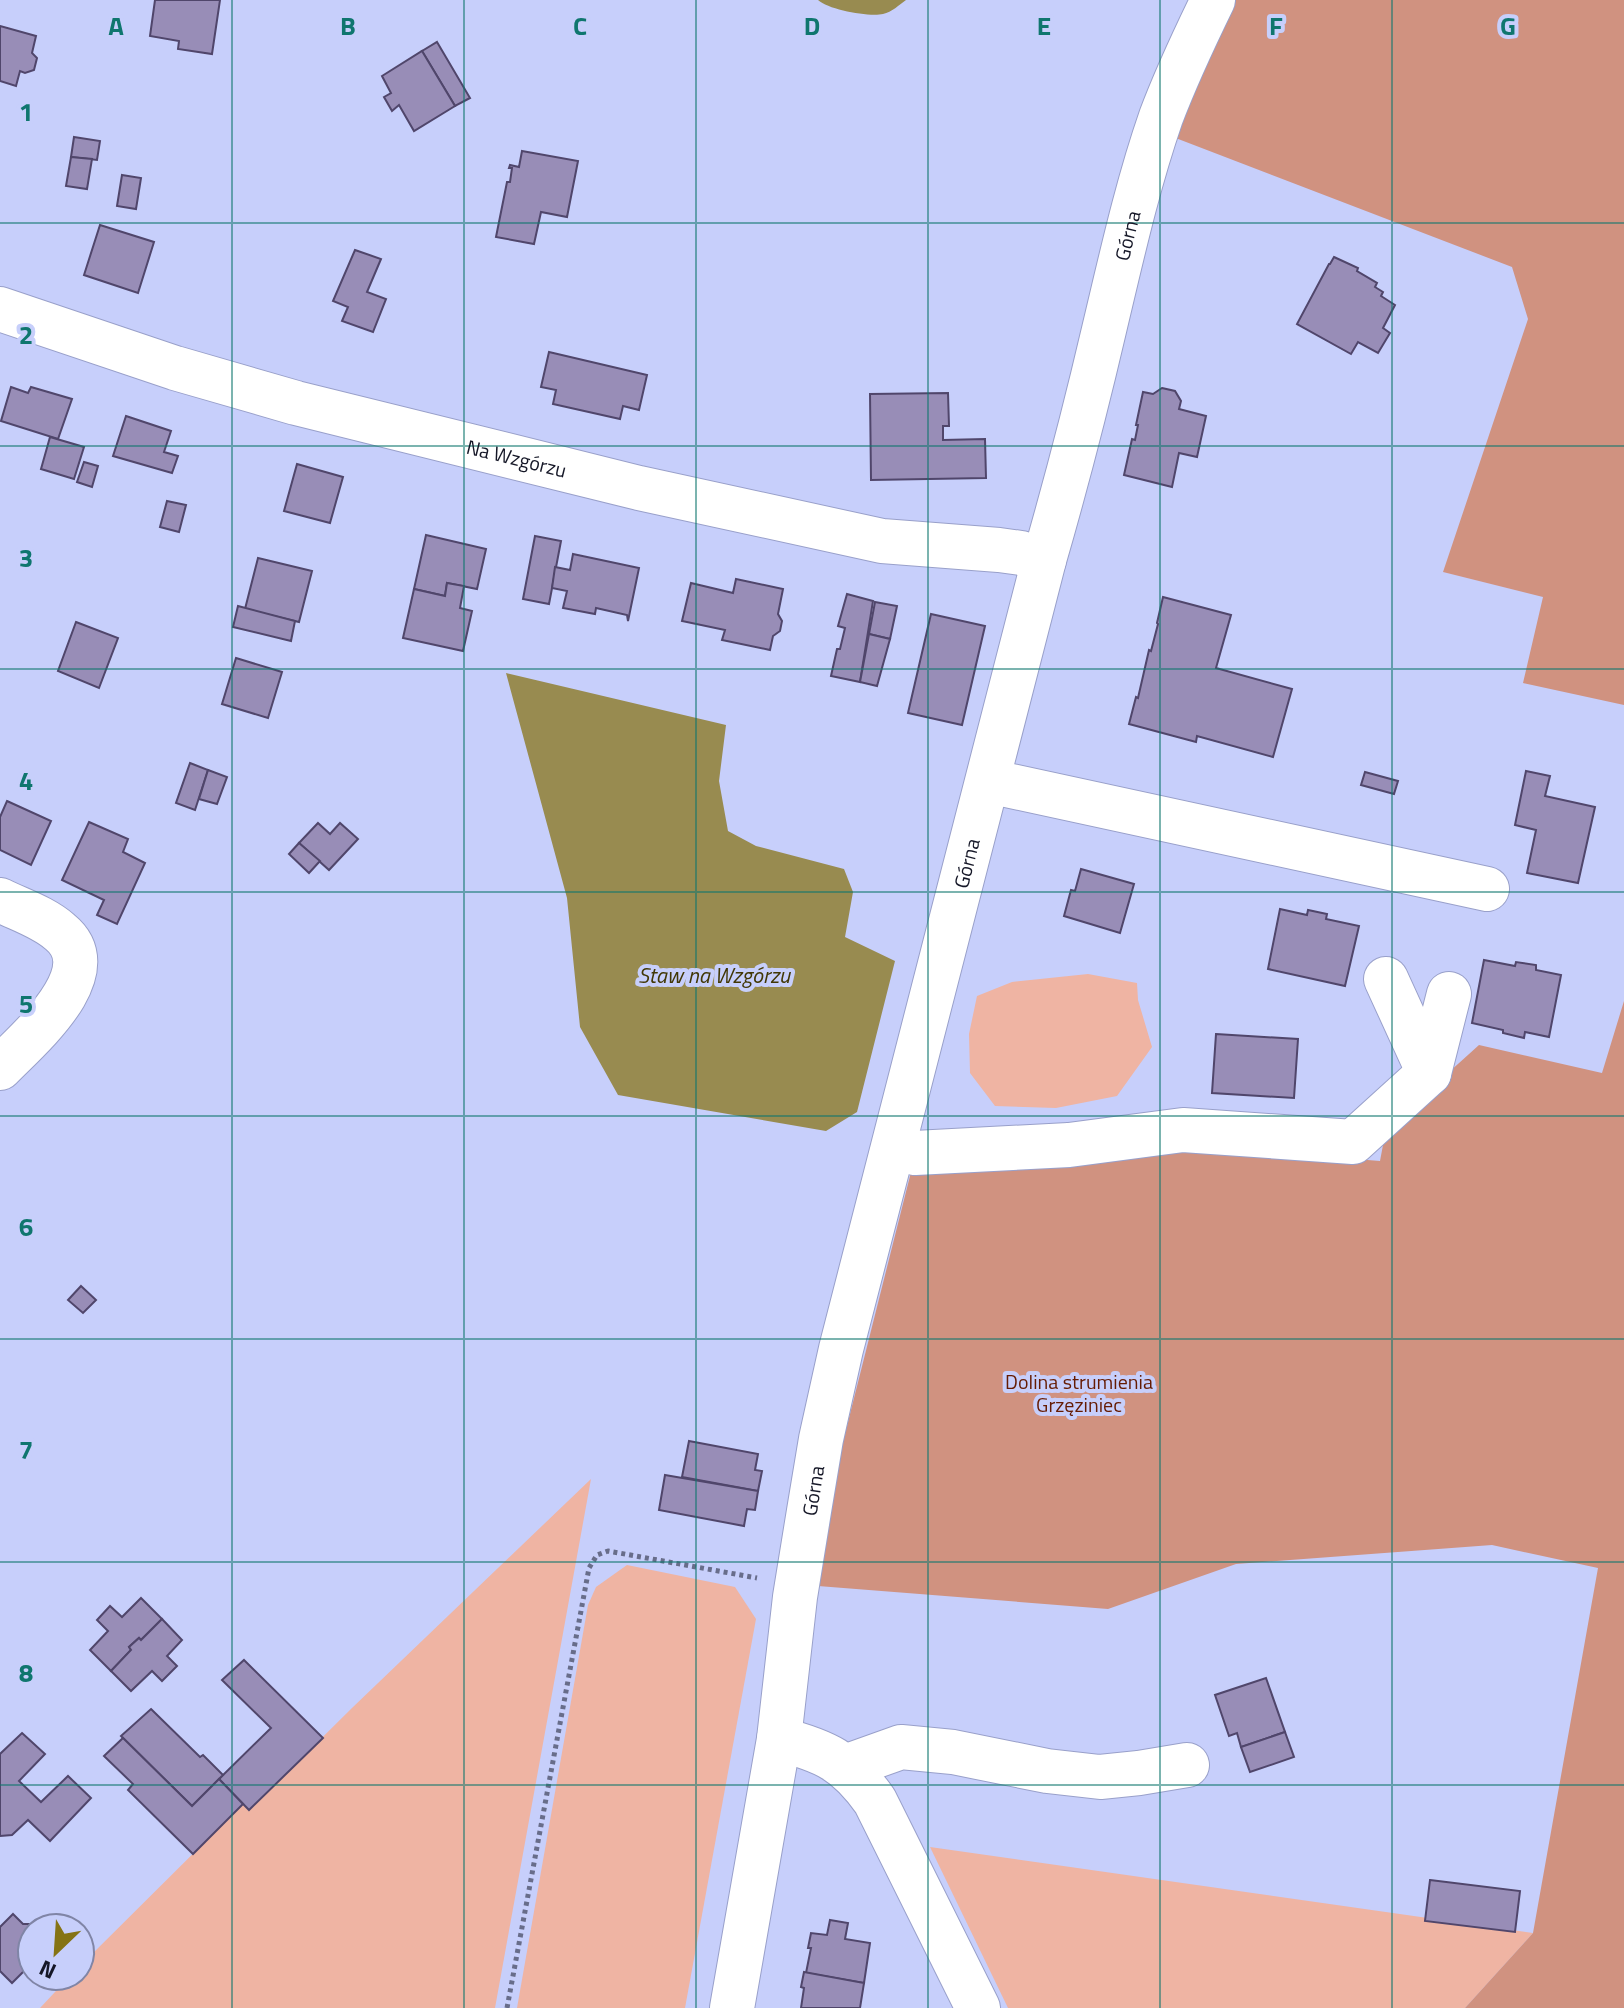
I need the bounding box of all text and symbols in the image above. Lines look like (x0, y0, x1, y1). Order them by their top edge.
text: A (108, 6, 124, 45)
text: B (340, 6, 356, 45)
text: C (573, 6, 587, 45)
text: D (804, 6, 820, 45)
text: E (1037, 6, 1051, 45)
text: F (1269, 6, 1283, 45)
text: G (1500, 6, 1516, 45)
text: 1 (19, 92, 33, 131)
street label: Górna (1106, 207, 1148, 264)
text: 2 (19, 315, 33, 354)
street label: Na Wzgórzu (463, 430, 570, 485)
text: 3 (19, 538, 33, 577)
text: 4 (19, 761, 33, 800)
street label: Górna (945, 835, 987, 891)
water label: Staw na Wzgórzu (638, 958, 792, 992)
text: 5 (19, 984, 33, 1023)
text: 6 (19, 1207, 33, 1246)
park label: Dolina strumienia Grzęziniec (1005, 1366, 1153, 1420)
text: 7 (19, 1430, 33, 1469)
street label: Górna (793, 1463, 832, 1518)
text: 8 (19, 1653, 33, 1692)
north arrow (16, 1912, 96, 1992)
text: N (33, 1951, 62, 1989)

